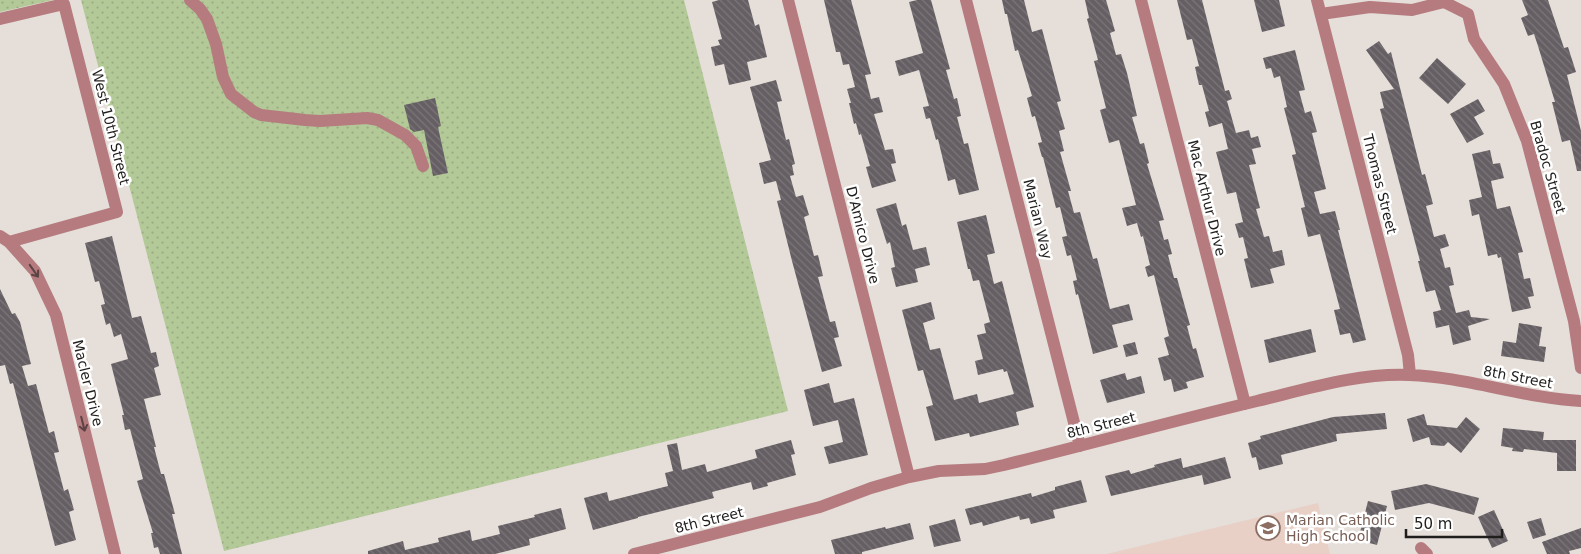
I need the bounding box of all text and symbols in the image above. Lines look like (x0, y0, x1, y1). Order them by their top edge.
street label: West 10th Street (89, 68, 133, 187)
street label: Bradoc Street (1527, 119, 1569, 216)
street label: Thomas Street (1360, 131, 1400, 236)
street label: Mac Arthur Drive (1185, 138, 1229, 258)
street label: Marian Way (1020, 177, 1056, 261)
street label: D'Amico Drive (843, 185, 883, 285)
one-way arrow (28, 264, 39, 278)
street label: Macler Drive (70, 338, 106, 428)
street label: 8th Street (1482, 362, 1555, 392)
street label: 8th Street (1065, 409, 1138, 441)
one-way arrow (79, 416, 88, 432)
street label: 8th Street (673, 504, 746, 536)
scale bar (1406, 506, 1502, 538)
place label: Marian Catholic High School (1286, 512, 1395, 544)
school or university icon: Marian Catholic High School (1255, 515, 1281, 541)
text: 50 m (1414, 515, 1452, 533)

